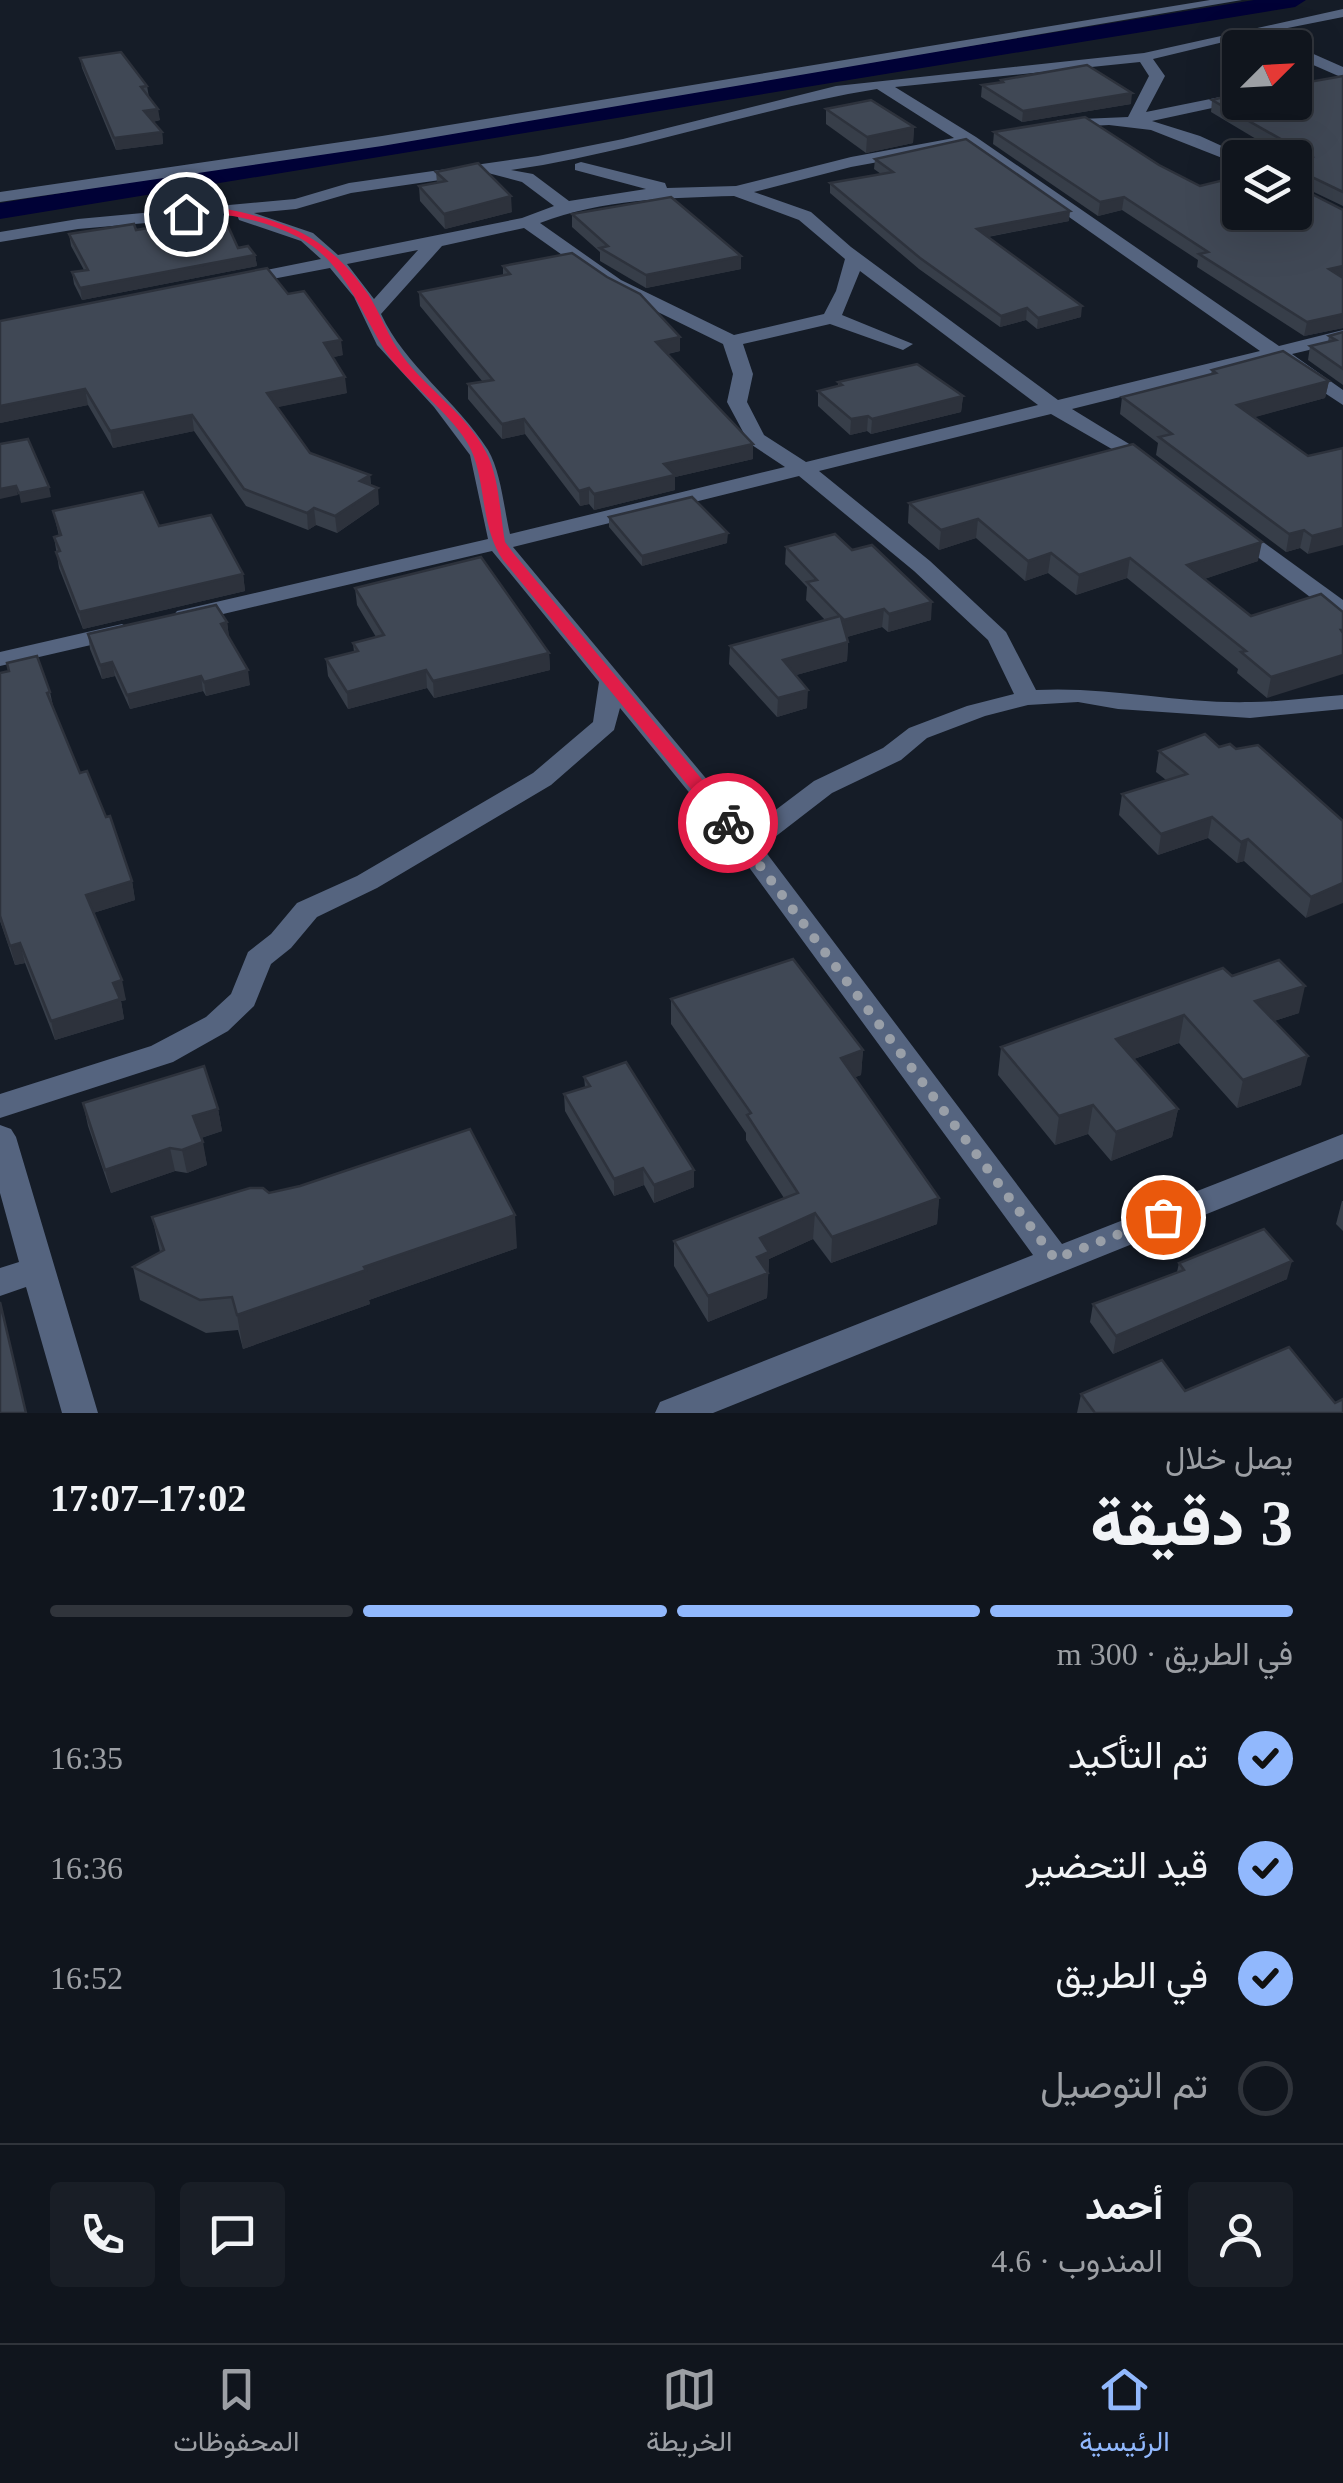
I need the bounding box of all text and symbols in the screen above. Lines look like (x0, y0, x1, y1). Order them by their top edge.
north arrow (1222, 30, 1312, 120)
map controls (1222, 30, 1312, 230)
button: layers (1222, 140, 1312, 230)
pin (144, 172, 229, 257)
icon: home (159, 187, 214, 242)
courier (678, 773, 778, 873)
icon: bike (701, 796, 756, 851)
pin (1121, 1175, 1206, 1260)
icon: bag (1136, 1190, 1191, 1245)
text: يصل خلال (1165, 1440, 1293, 1476)
text: 17:02–17:07 (50, 1477, 246, 1519)
text: 3 دقيقة (1090, 1487, 1293, 1559)
text: في الطريق · 300 m (1057, 1636, 1293, 1672)
icon: check (1238, 1731, 1293, 1786)
text: تم التأكيد (1068, 1734, 1208, 1776)
text: 16:35 (50, 1740, 123, 1776)
icon: check (1238, 1841, 1293, 1896)
text: قيد التحضير (1025, 1844, 1208, 1886)
text: 16:36 (50, 1850, 123, 1886)
icon: check (1238, 1951, 1293, 2006)
text: في الطريق (1055, 1954, 1208, 1996)
text: 16:52 (50, 1960, 123, 1996)
text: تم التوصيل (1040, 2064, 1208, 2106)
button: phone (50, 2182, 155, 2287)
button: chat (180, 2182, 285, 2287)
button: person (1188, 2182, 1293, 2287)
text: أحمد (1085, 2185, 1163, 2227)
text: المندوب · 4.6 (991, 2243, 1163, 2279)
tab: المحفوظات (173, 2362, 299, 2466)
tab: الخريطة (646, 2362, 733, 2466)
tab: الرئيسية (1079, 2362, 1170, 2466)

